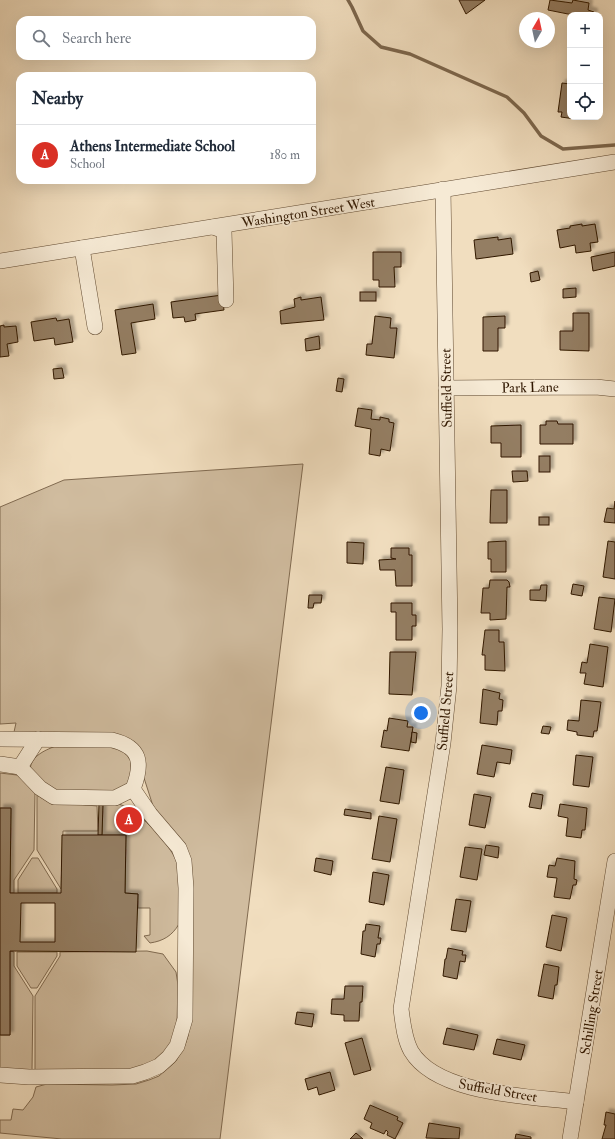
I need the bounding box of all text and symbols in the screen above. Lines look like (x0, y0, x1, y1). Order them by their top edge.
north arrow (519, 12, 555, 48)
map controls (567, 12, 603, 120)
button: + (567, 12, 603, 48)
search box (16, 16, 316, 60)
icon: search (30, 27, 52, 49)
text: Search here (62, 29, 131, 48)
button: − (567, 48, 603, 84)
button: locate (567, 84, 603, 120)
text: Nearby (32, 88, 83, 109)
text: Athens Intermediate School (70, 137, 235, 156)
text: A (41, 147, 49, 163)
text: 180 m (270, 147, 300, 163)
text: School (70, 156, 105, 172)
street label: Washington Street West (239, 193, 377, 232)
street label: Suffield Street (437, 348, 456, 428)
street label: Park Lane (501, 378, 559, 396)
street label: Suffield Street (434, 670, 457, 751)
your location (411, 703, 431, 723)
pin: A (116, 805, 142, 835)
street label: Schilling Street (576, 968, 607, 1056)
street label: Suffield Street (457, 1075, 539, 1106)

